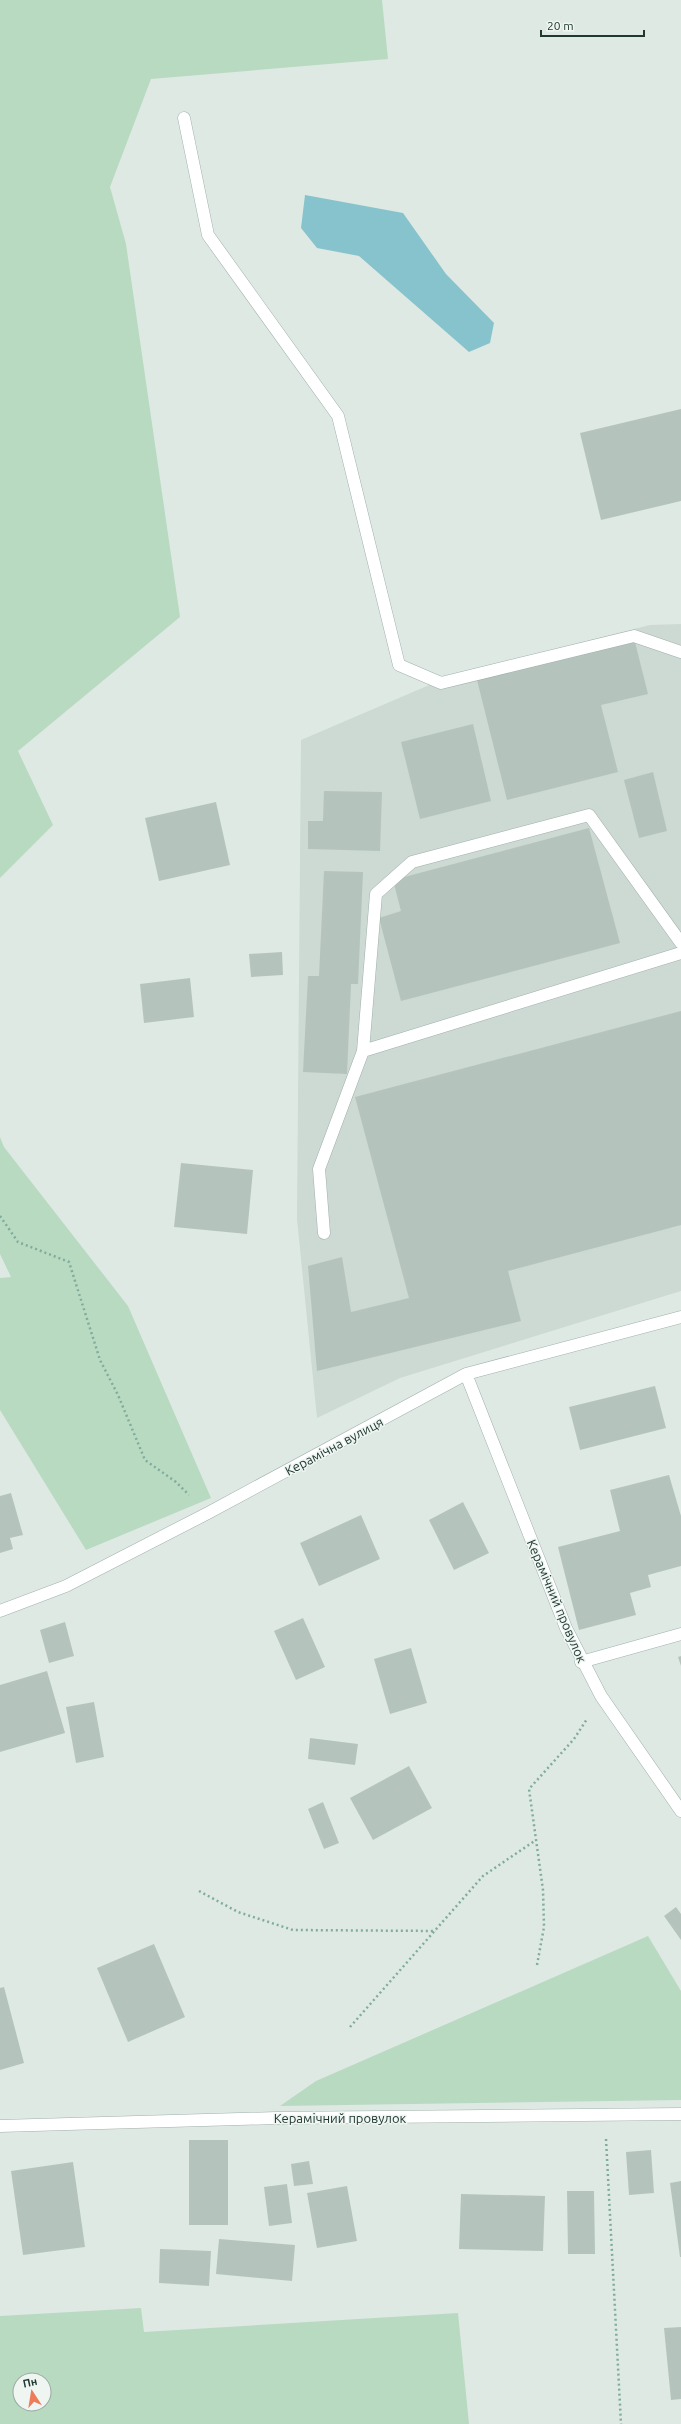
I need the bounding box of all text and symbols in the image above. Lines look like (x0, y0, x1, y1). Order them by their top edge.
scale bar (541, 12, 644, 38)
text: 20 m (547, 19, 574, 32)
street label: Керамічна вулиця (283, 1414, 385, 1478)
street label: Керамічний провулок (525, 1537, 589, 1665)
street label: Керамічний провулок (274, 2111, 407, 2125)
north arrow (12, 2372, 52, 2412)
text: Пн (22, 2375, 38, 2390)

